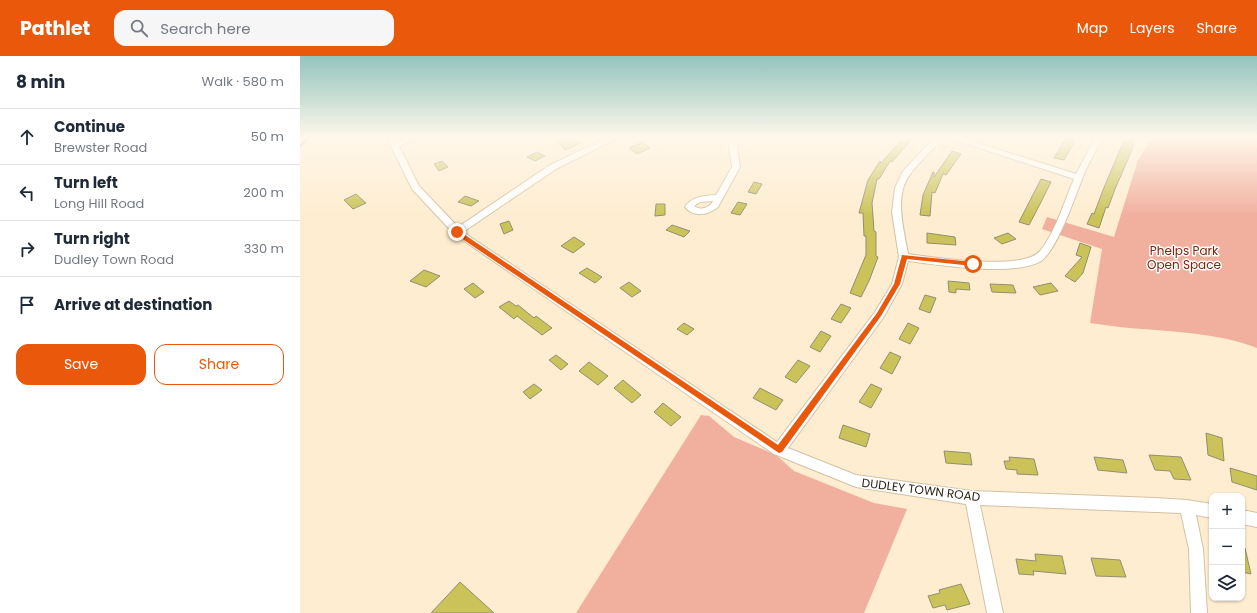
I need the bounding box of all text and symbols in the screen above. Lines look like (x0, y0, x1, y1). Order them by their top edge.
search box (114, 10, 394, 46)
text: Pathlet (20, 15, 90, 42)
icon: search (128, 17, 150, 39)
text: Search here (160, 18, 251, 39)
text: Map (1077, 18, 1108, 38)
text: Layers (1130, 18, 1174, 38)
text: Share (1196, 18, 1237, 38)
text: 8 min (16, 70, 65, 94)
text: Walk · 580 m (202, 72, 284, 91)
text: Continue (54, 116, 125, 137)
icon: ahead (16, 126, 38, 148)
text: 50 m (251, 127, 284, 146)
text: Brewster Road (54, 138, 147, 157)
text: Turn left (54, 172, 118, 193)
icon: left (16, 182, 38, 204)
text: 200 m (243, 183, 284, 202)
text: Long Hill Road (54, 194, 144, 213)
route end (448, 223, 466, 241)
text: Turn right (54, 228, 130, 249)
icon: right (16, 238, 38, 260)
text: 330 m (244, 239, 284, 258)
park label: Phelps Park Open Space (1147, 242, 1221, 273)
text: Dudley Town Road (54, 250, 174, 269)
route start (964, 255, 982, 273)
icon: arrive (16, 294, 38, 316)
text: Arrive at destination (54, 294, 212, 315)
button: Save (16, 344, 146, 385)
button: Share (154, 344, 284, 385)
street label: DUDLEY TOWN ROAD (861, 474, 981, 505)
map controls (1209, 493, 1245, 601)
button: + (1209, 493, 1245, 529)
button: − (1209, 529, 1245, 565)
button: layers (1209, 565, 1245, 601)

